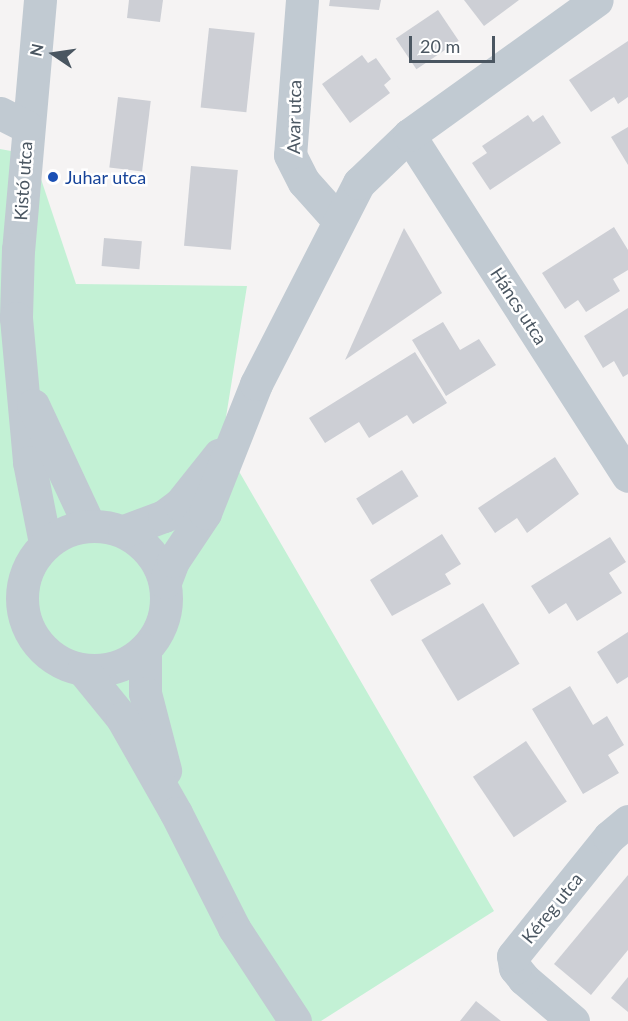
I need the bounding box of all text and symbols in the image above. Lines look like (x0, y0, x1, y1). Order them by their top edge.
north arrow (24, 24, 84, 84)
scale bar (412, 24, 498, 62)
text: 20 m (420, 35, 460, 57)
text: N (25, 42, 47, 58)
street label: Avar utca (283, 79, 305, 155)
street label: Kistó utca (9, 141, 37, 221)
place label: Juhar utca (65, 166, 147, 188)
marker: Juhar utca (46, 170, 60, 184)
street label: Háncs utca (486, 263, 552, 349)
street label: Kéreg utca (517, 868, 587, 948)

